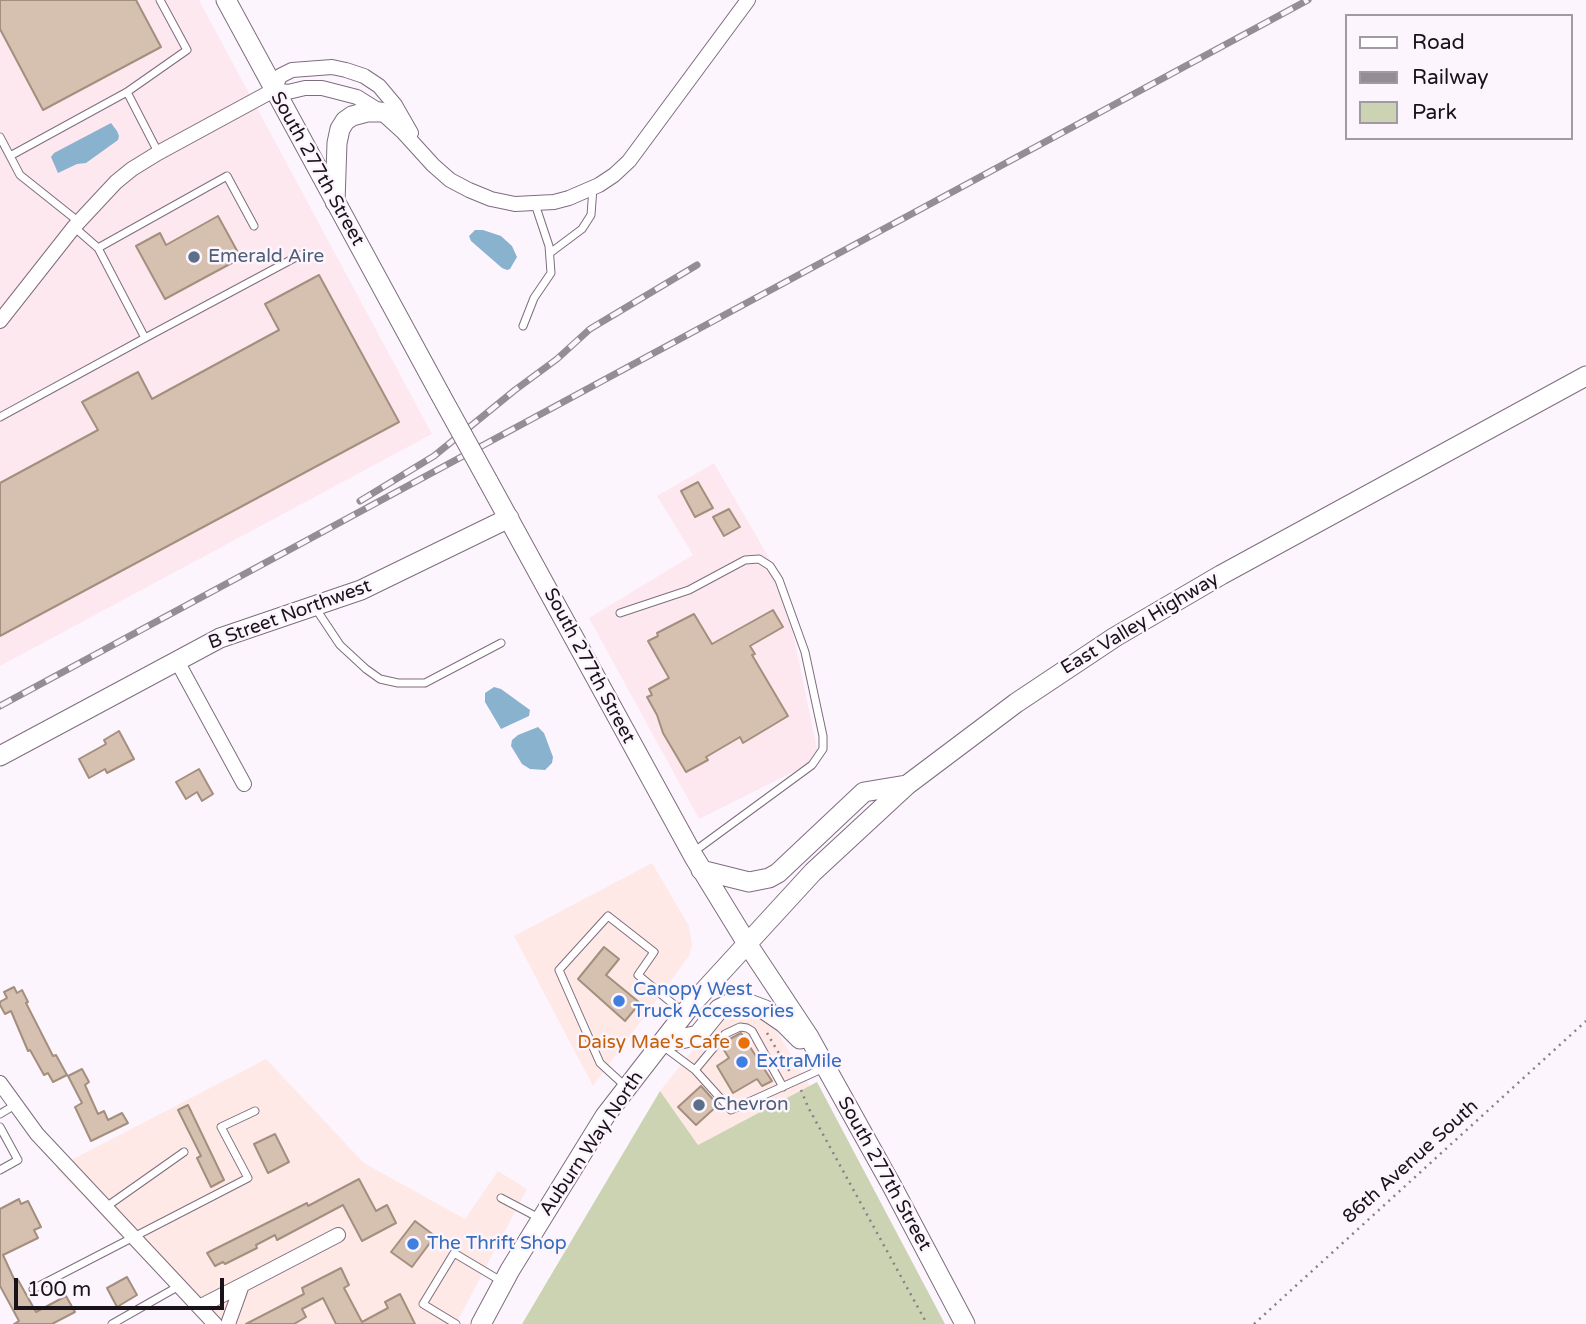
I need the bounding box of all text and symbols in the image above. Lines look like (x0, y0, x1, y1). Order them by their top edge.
legend (1344, 14, 1572, 140)
text: Road (1412, 30, 1465, 55)
text: Railway (1412, 65, 1489, 90)
street label: South 277th Street (265, 88, 369, 250)
text: Park (1412, 100, 1457, 125)
place label: Emerald Aire (208, 246, 324, 268)
marker: Emerald Aire (186, 249, 202, 265)
street label: East Valley Highway (1057, 568, 1223, 680)
street label: B Street Northwest (205, 575, 375, 655)
street label: South 277th Street (538, 585, 640, 747)
place label: Canopy West Truck Accessories (633, 979, 794, 1023)
marker: Canopy West Truck Accessories (611, 993, 627, 1009)
place label: Daisy Mae's Cafe (577, 1032, 730, 1054)
marker: Daisy Mae's Cafe (736, 1035, 752, 1051)
place label: ExtraMile (756, 1051, 842, 1073)
marker: ExtraMile (734, 1054, 750, 1070)
street label: Auburn Way North (535, 1067, 649, 1221)
street label: South 277th Street (832, 1093, 936, 1255)
place label: Chevron (713, 1094, 789, 1116)
street label: 86th Avenue South (1339, 1095, 1483, 1229)
marker: Chevron (691, 1097, 707, 1113)
place label: The Thrift Shop (427, 1233, 567, 1255)
marker: The Thrift Shop (405, 1236, 421, 1252)
scale bar (18, 1264, 228, 1308)
text: 100 m (27, 1277, 91, 1302)

